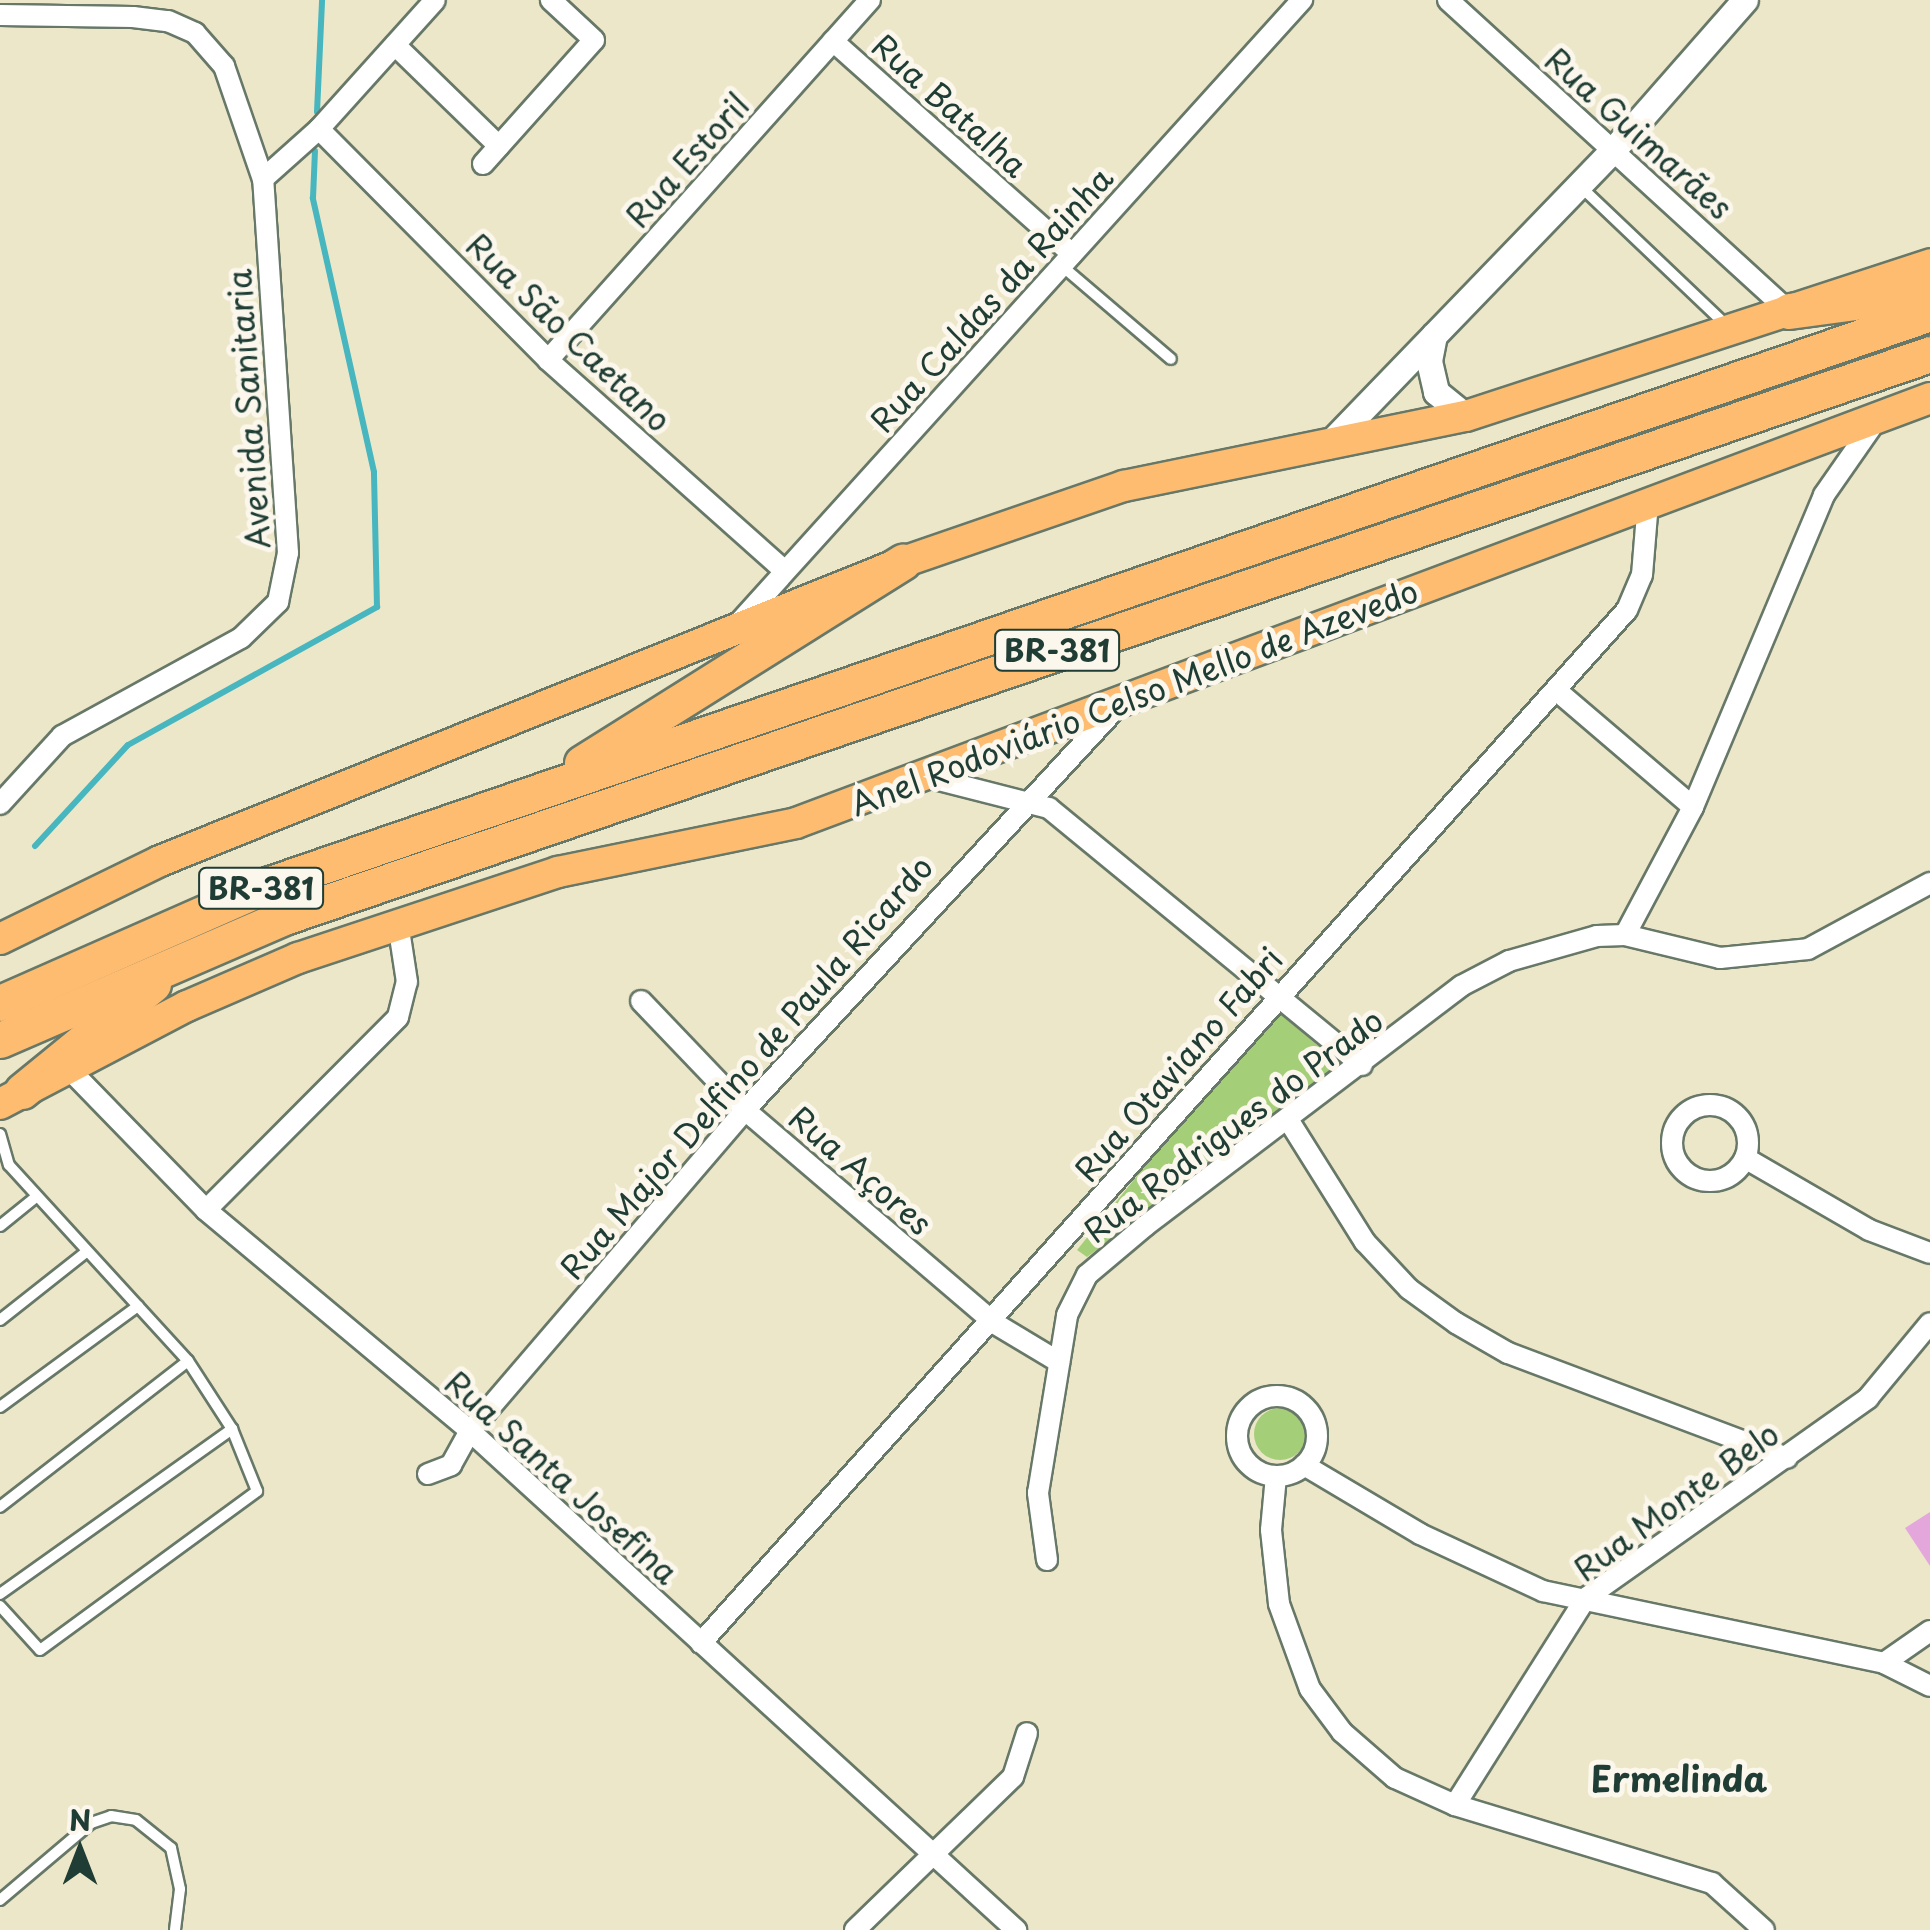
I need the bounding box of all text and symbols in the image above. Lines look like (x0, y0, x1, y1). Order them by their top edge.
street label: Rua Batalha (864, 25, 1036, 185)
street label: Rua Guimarães (1538, 39, 1740, 227)
street label: Rua Estoril (617, 85, 757, 235)
street label: Rua Caldas da Rainha (862, 159, 1120, 439)
street label: Rua São Caetano (459, 225, 679, 439)
street label: Avenida Sanitaria (219, 269, 277, 549)
street label: Anel Rodoviário Celso Mello de Azevedo (843, 570, 1425, 824)
road number: BR-381 (992, 625, 1122, 675)
street label: Rua Major Delfino de Paula Ricardo (551, 846, 941, 1288)
road number: BR-381 (196, 863, 326, 913)
street label: Rua Otaviano Fabri (1066, 939, 1290, 1189)
street label: Rua Rodrigues do Prado (1074, 999, 1392, 1251)
street label: Rua Açores (782, 1097, 940, 1243)
street label: Rua Santa Josefina (437, 1362, 687, 1592)
street label: Rua Monte Belo (1566, 1414, 1786, 1588)
district label: Ermelinda (1591, 1757, 1767, 1799)
text: N (69, 1798, 91, 1841)
north arrow (30, 1800, 130, 1900)

